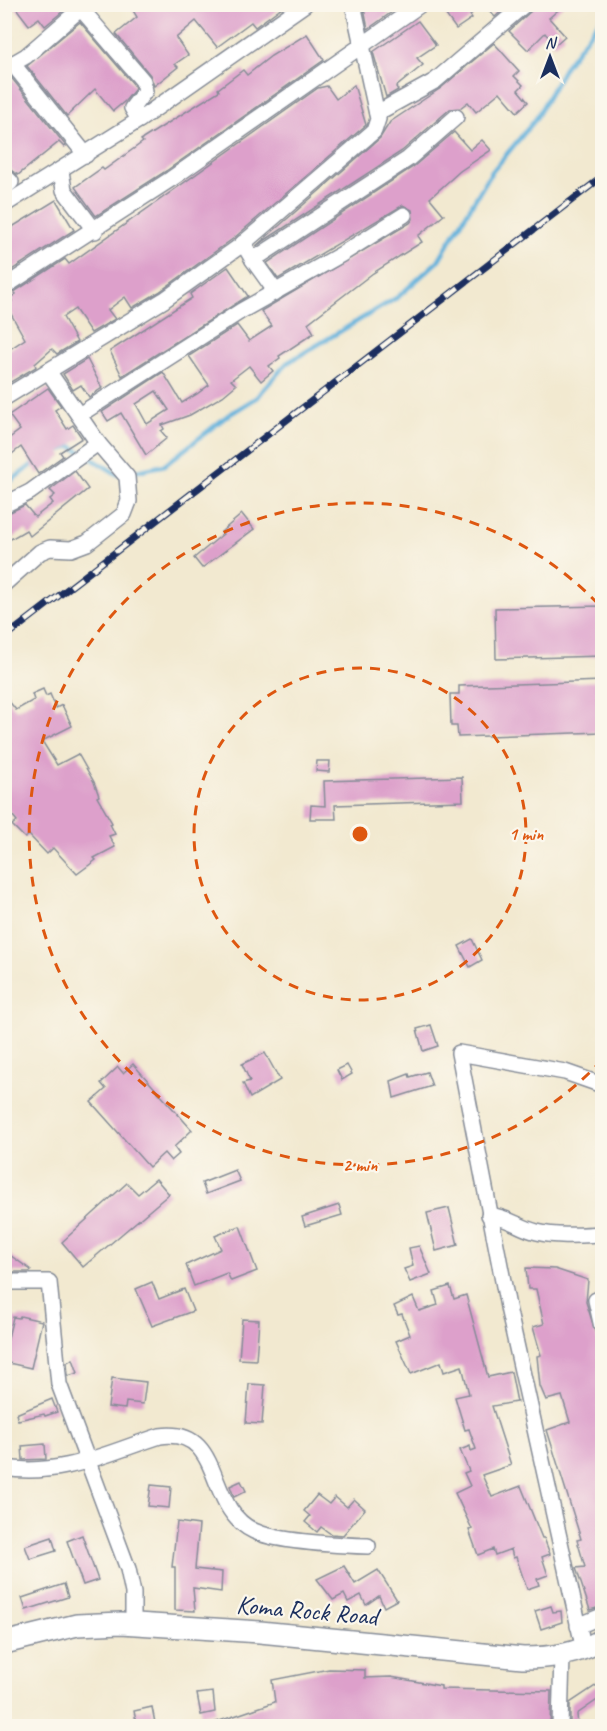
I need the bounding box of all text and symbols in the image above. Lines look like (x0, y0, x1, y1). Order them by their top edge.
north arrow (520, 27, 580, 87)
text: N (545, 33, 558, 53)
text: 1 min (509, 823, 544, 845)
centre of rings (350, 824, 370, 844)
text: 2 min (343, 1154, 378, 1176)
street label: Koma Rock Road (235, 1588, 383, 1633)

